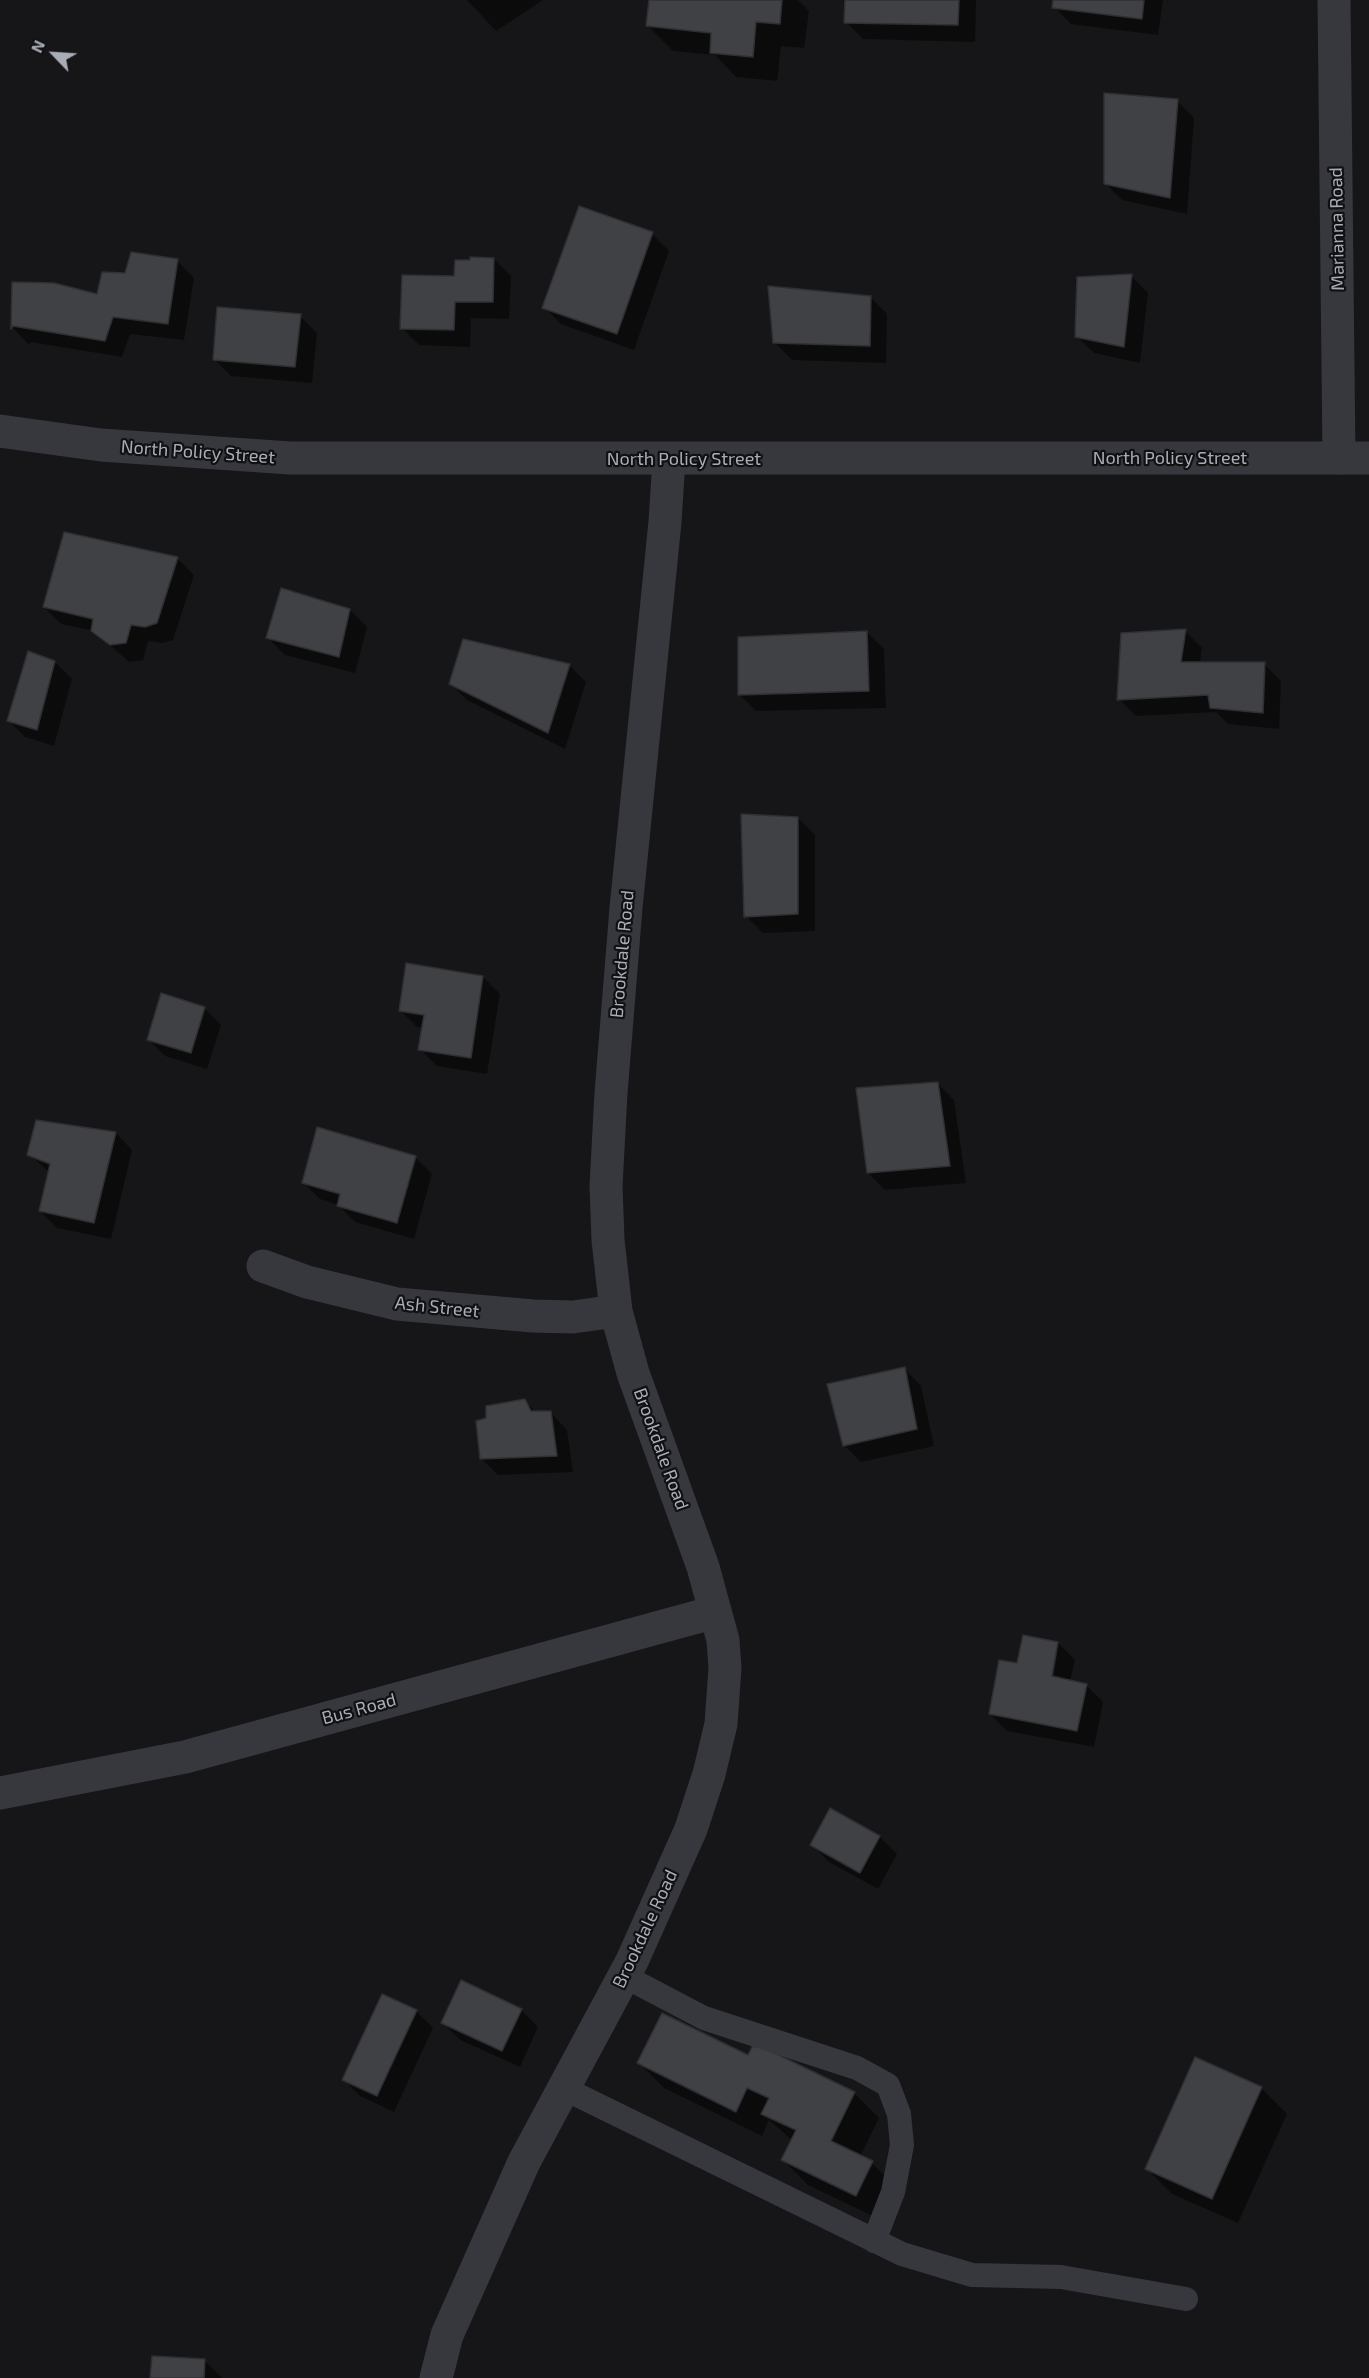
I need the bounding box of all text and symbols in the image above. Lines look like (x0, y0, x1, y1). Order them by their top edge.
north arrow (24, 24, 84, 84)
text: N (26, 37, 48, 55)
street label: Marianna Road (1325, 167, 1349, 291)
street label: North Policy Street (120, 436, 276, 468)
street label: North Policy Street (1093, 447, 1247, 469)
street label: North Policy Street (607, 448, 761, 470)
street label: Brookdale Road (606, 889, 638, 1019)
street label: Ash Street (394, 1292, 480, 1322)
street label: Brookdale Road (629, 1385, 693, 1513)
street label: Bus Road (319, 1689, 399, 1729)
street label: Brookdale Road (608, 1866, 682, 1992)

